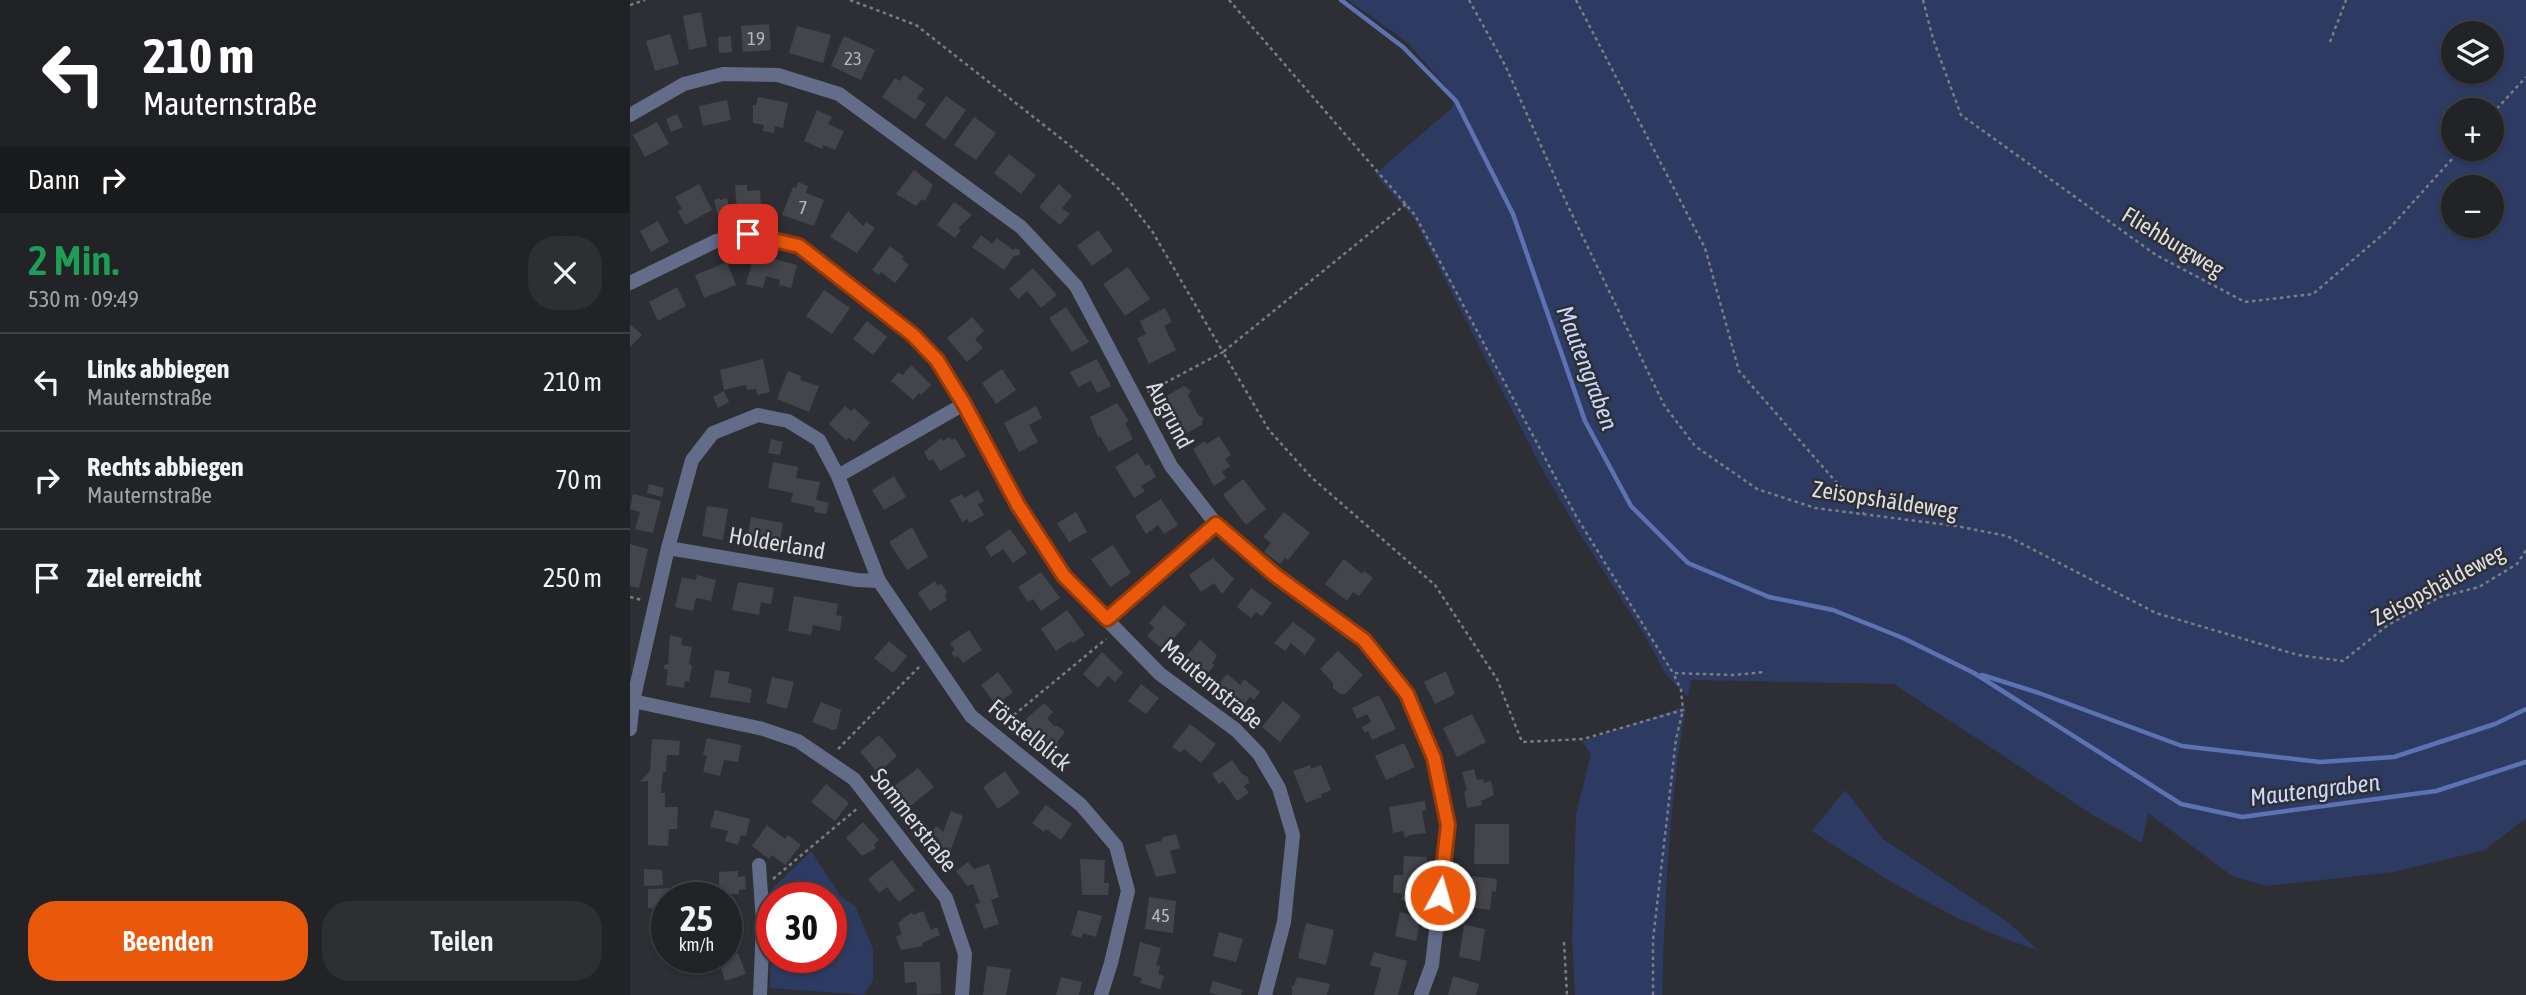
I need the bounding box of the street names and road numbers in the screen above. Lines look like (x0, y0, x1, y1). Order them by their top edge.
street label: Fliehburgweg (2117, 201, 2229, 283)
street label: Augrund (1142, 377, 1198, 453)
street label: Zeisopshäldeweg (1811, 476, 1960, 524)
street label: Holderland (727, 522, 827, 564)
street label: Zeisopshäldeweg (2367, 539, 2509, 631)
street label: Mauternstraße (1156, 634, 1268, 734)
street label: Förstelblick (984, 694, 1076, 776)
street label: Sommerstraße (866, 763, 962, 877)

